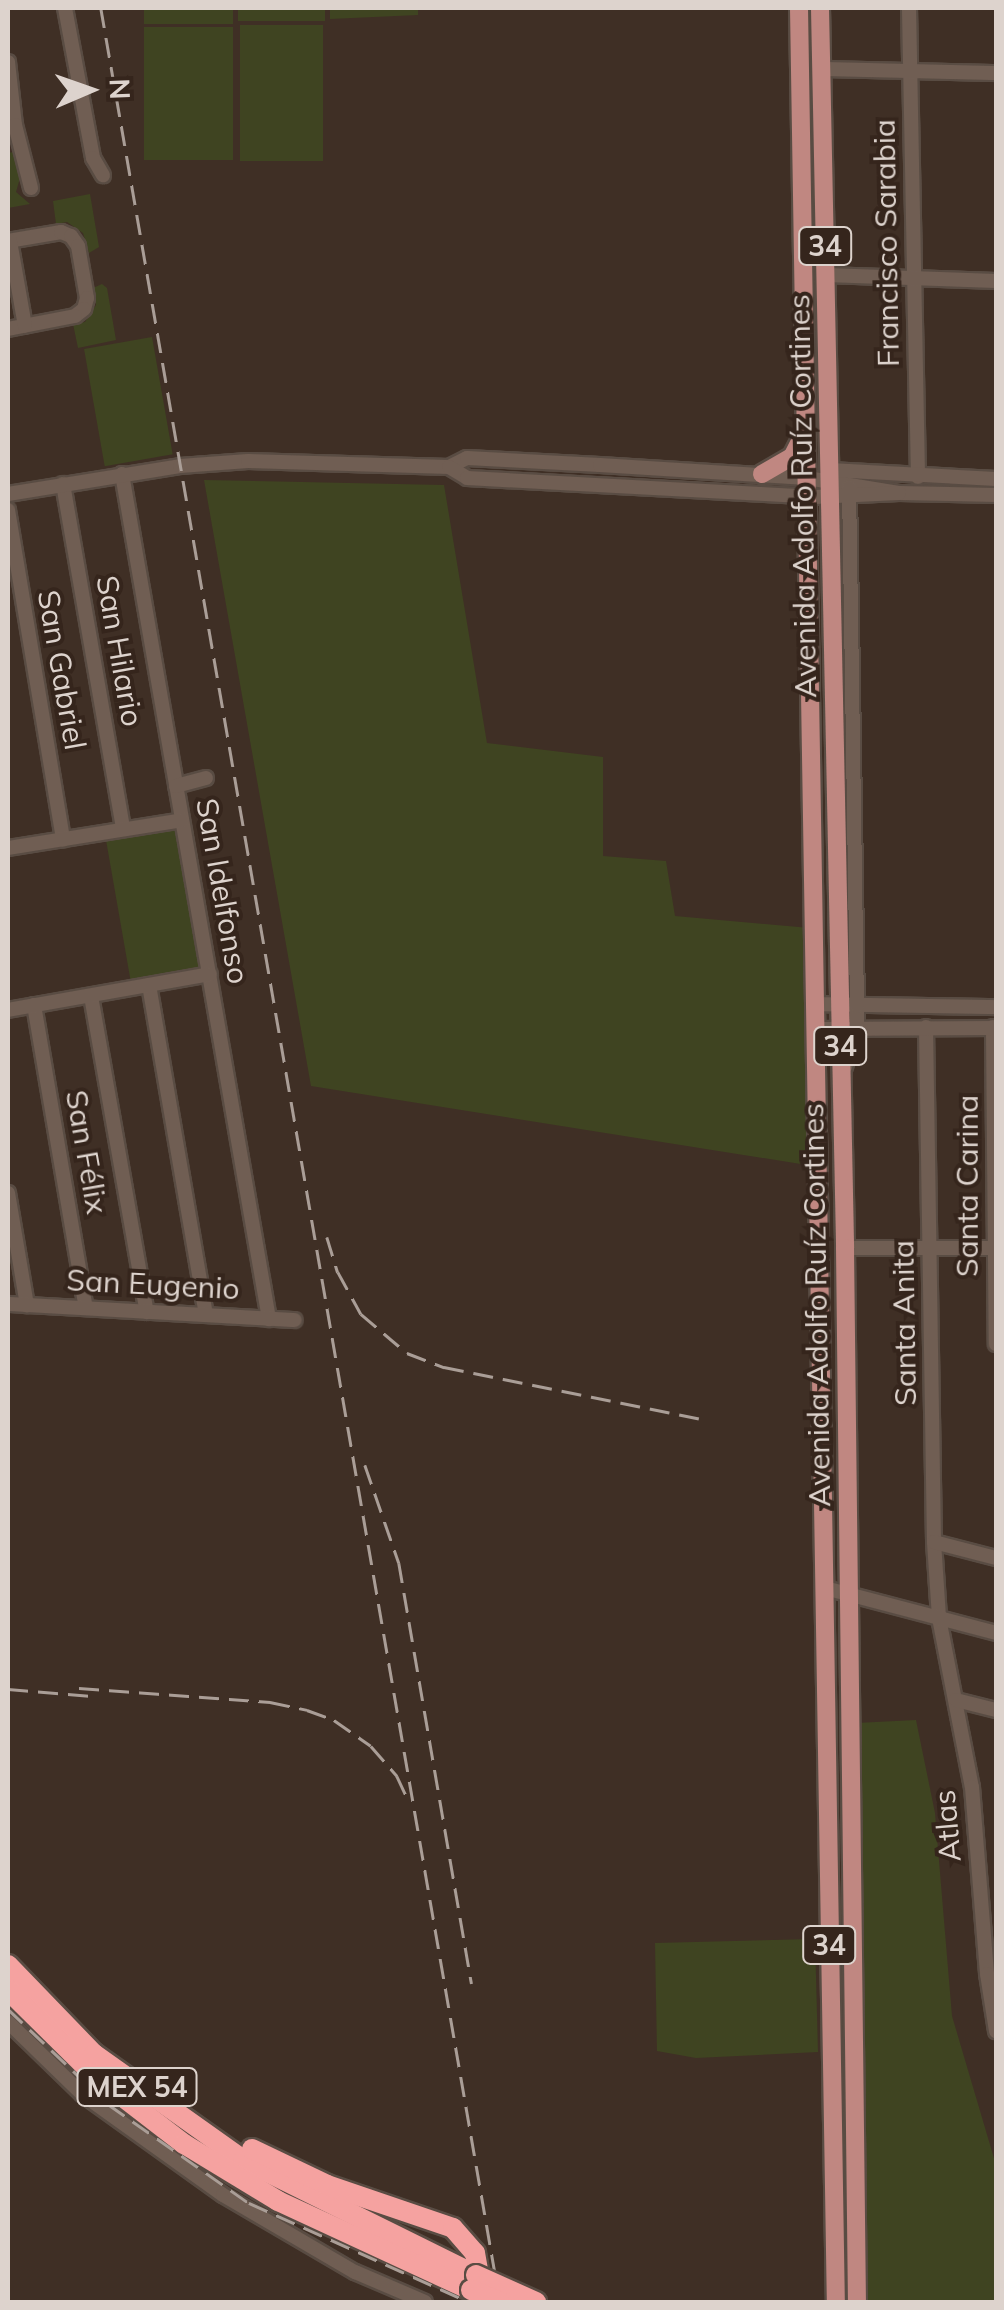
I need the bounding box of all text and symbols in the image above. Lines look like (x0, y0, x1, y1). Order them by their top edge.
north arrow (40, 40, 140, 140)
text: N (103, 78, 138, 100)
street label: Francisco Sarabia (866, 119, 906, 367)
road number: 34 (798, 223, 852, 269)
street label: Avenida Adolfo Ruíz Cortines (780, 294, 824, 698)
street label: San Hilario (89, 573, 151, 729)
street label: San Gabriel (30, 587, 94, 753)
street label: San Idelfonso (189, 795, 257, 987)
road number: 34 (812, 1023, 868, 1069)
street label: San Félix (58, 1087, 116, 1217)
street label: Santa Carina (949, 1095, 985, 1277)
street label: Avenida Adolfo Ruíz Cortines (794, 1103, 838, 1507)
street label: Santa Anita (885, 1240, 923, 1406)
street label: San Eugenio (66, 1261, 240, 1307)
street label: Atlas (926, 1788, 968, 1864)
road number: 34 (802, 1922, 856, 1968)
road number: MEX 54 (74, 2064, 200, 2110)

